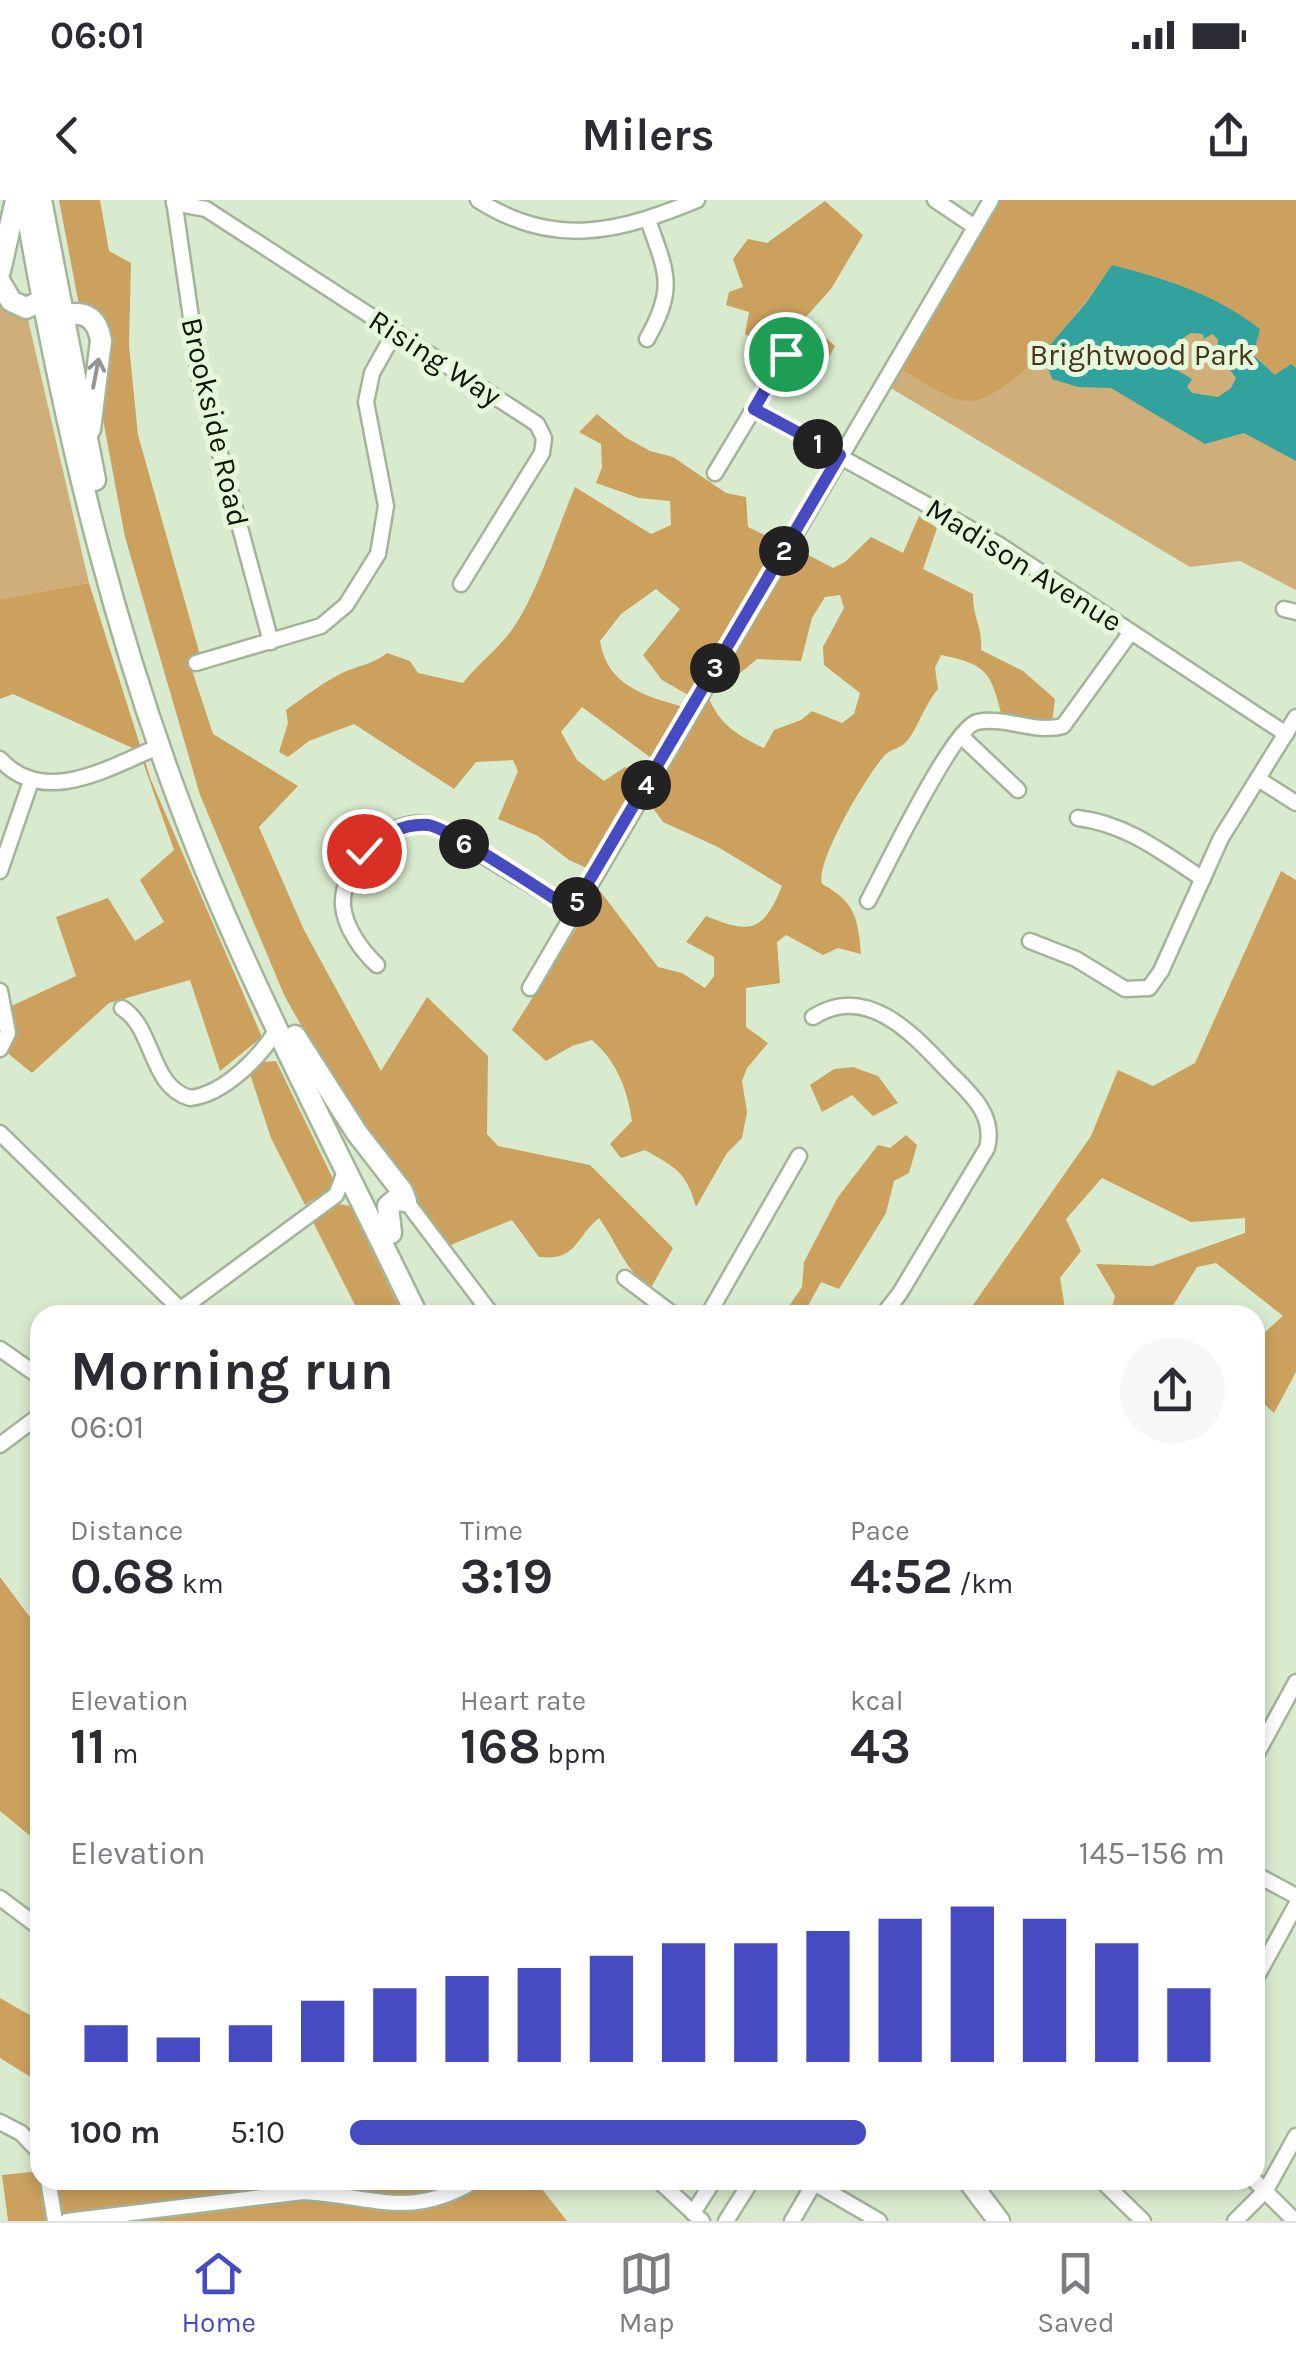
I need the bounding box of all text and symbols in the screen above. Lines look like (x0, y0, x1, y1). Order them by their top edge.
text: 06:01 (50, 13, 145, 58)
icon: back (40, 108, 95, 163)
icon: share (1201, 108, 1256, 163)
text: Milers (581, 109, 715, 161)
street label: Rising Way (362, 302, 508, 414)
pin (744, 312, 829, 397)
street label: Brookside Road (173, 314, 257, 530)
icon: arrive (759, 327, 814, 382)
park label: Brightwood Park (1029, 337, 1255, 373)
one-way arrow (87, 358, 106, 390)
pin: 1 (793, 419, 843, 469)
text: 1 (813, 427, 823, 460)
street label: Madison Avenue (919, 490, 1129, 640)
pin: 2 (759, 526, 809, 576)
text: 2 (776, 534, 792, 567)
pin: 3 (690, 643, 740, 693)
text: 3 (706, 651, 724, 684)
pin: 4 (621, 760, 671, 810)
text: 4 (638, 768, 654, 801)
pin (322, 809, 407, 894)
pin: 6 (439, 819, 489, 869)
icon: check (337, 824, 392, 879)
text: 6 (456, 827, 473, 860)
pin: 5 (552, 877, 602, 927)
text: 5 (569, 885, 585, 918)
button: share (1120, 1338, 1225, 1443)
text: Morning run (70, 1339, 394, 1403)
text: 06:01 (70, 1409, 144, 1446)
text: Distance (70, 1514, 183, 1547)
text: Time (460, 1514, 523, 1547)
text: Pace (850, 1514, 910, 1547)
text: 0.68 (70, 1547, 175, 1606)
text: 3:19 (460, 1547, 553, 1606)
text: 4:52 (850, 1547, 953, 1606)
text: km (175, 1567, 224, 1600)
text: /km (953, 1567, 1013, 1600)
text: Elevation (70, 1684, 189, 1717)
text: Heart rate (460, 1684, 586, 1717)
text: kcal (850, 1684, 903, 1717)
text: 11 (70, 1717, 106, 1776)
text: 168 (460, 1717, 541, 1776)
text: 43 (850, 1717, 911, 1776)
text: m (106, 1737, 139, 1770)
text: bpm (541, 1737, 606, 1770)
text: Elevation (70, 1835, 205, 1872)
text: 145–156 m (1079, 1835, 1225, 1872)
text: 100 m (70, 2114, 160, 2151)
text: 5:10 (230, 2114, 285, 2151)
tab: Home (181, 2246, 256, 2339)
tab: Map (619, 2246, 674, 2339)
tab: Saved (1037, 2246, 1115, 2339)

